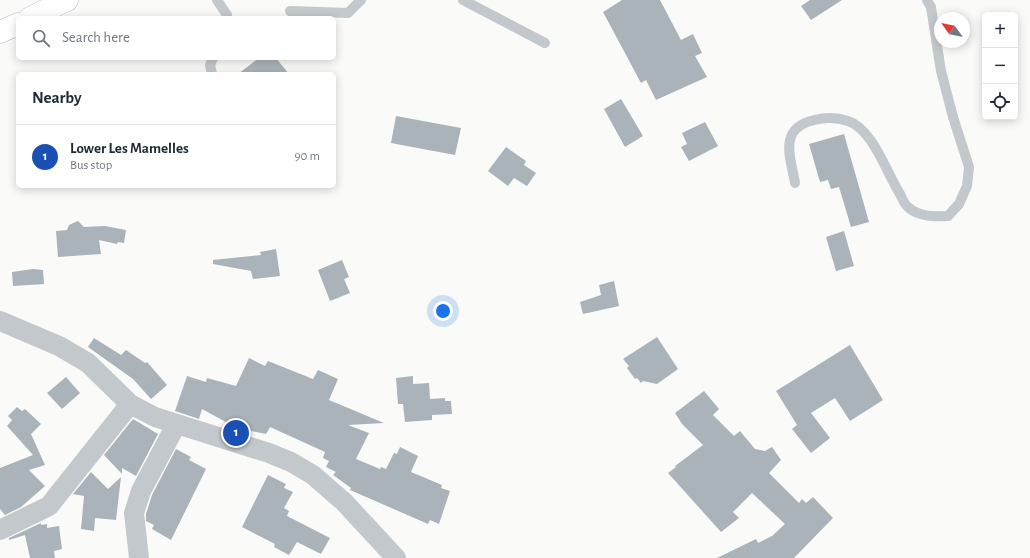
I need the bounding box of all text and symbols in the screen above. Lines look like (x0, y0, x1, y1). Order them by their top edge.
north arrow (934, 12, 970, 48)
map controls (982, 12, 1018, 120)
button: + (982, 12, 1018, 48)
search box (16, 16, 336, 60)
icon: search (30, 27, 52, 49)
text: Search here (62, 30, 130, 45)
button: − (982, 48, 1018, 84)
button: locate (982, 84, 1018, 120)
text: Nearby (32, 89, 82, 106)
text: Lower Les Mamelles (70, 141, 189, 156)
text: 1 (43, 150, 47, 163)
text: 90 m (294, 150, 320, 163)
text: Bus stop (70, 159, 112, 172)
your location (433, 301, 453, 321)
pin: 1 (223, 418, 249, 448)

